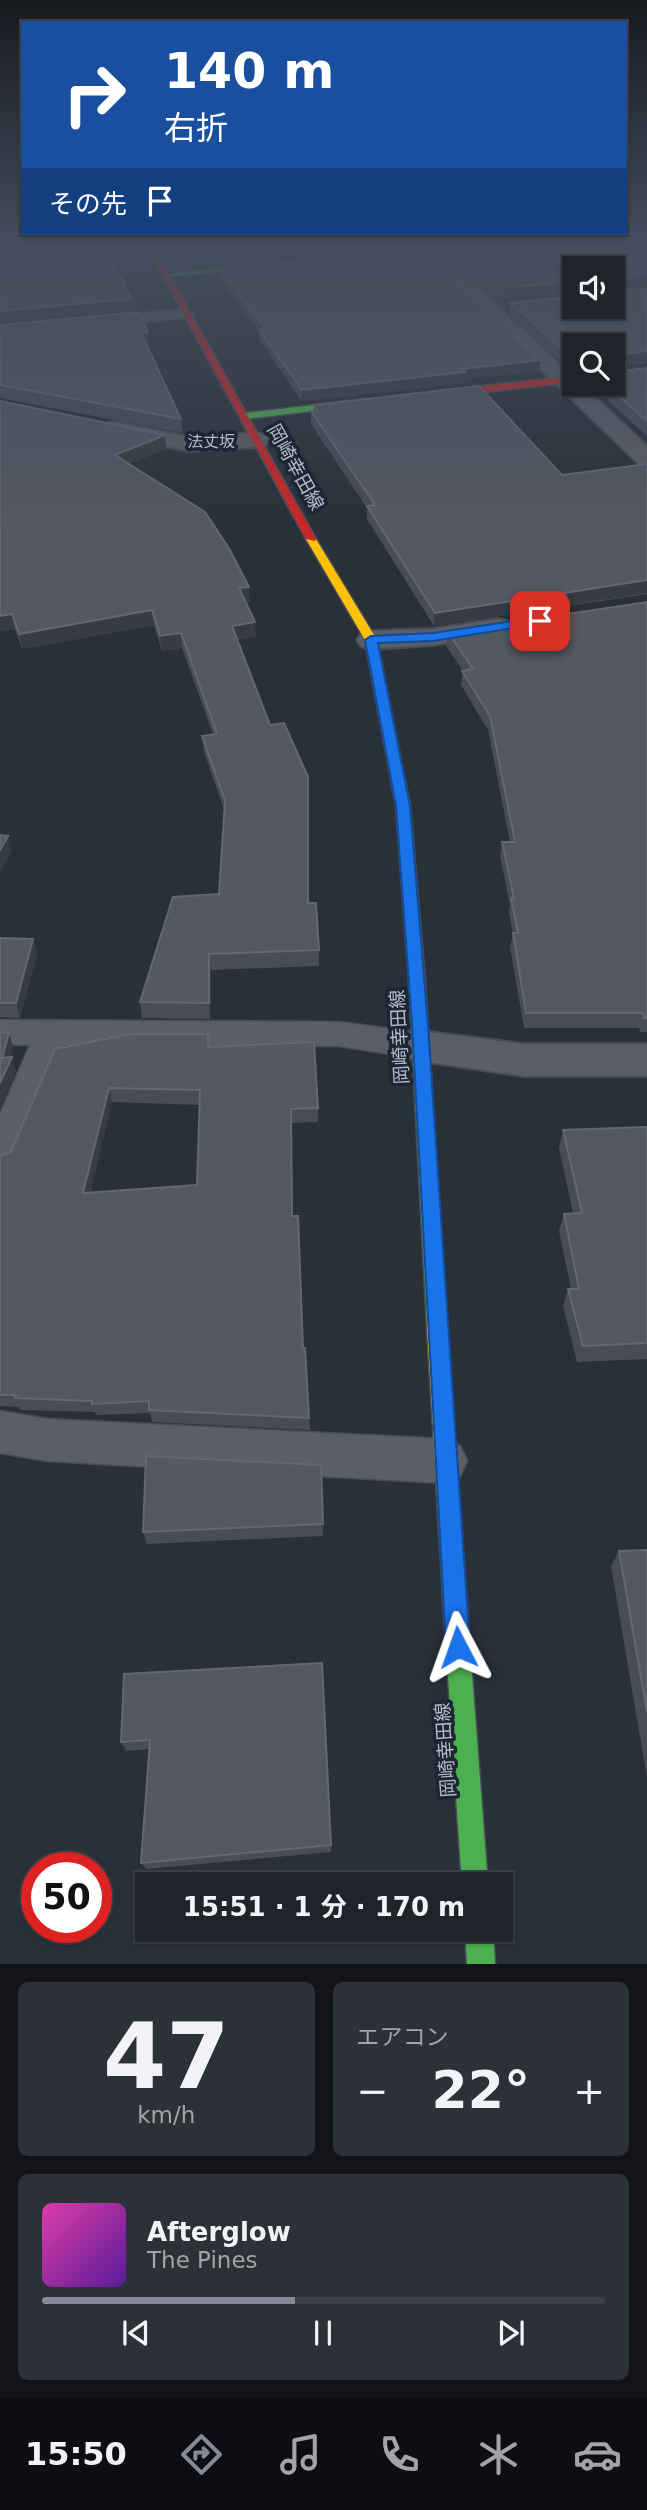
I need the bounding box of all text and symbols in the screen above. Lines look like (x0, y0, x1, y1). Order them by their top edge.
text: 140 m (164, 43, 334, 100)
icon: right (49, 49, 140, 140)
text: 右折 (164, 109, 228, 147)
icon: arrive (141, 182, 179, 220)
text: その先 (49, 189, 127, 219)
map controls (562, 256, 625, 396)
button: sound (562, 256, 625, 319)
button: search (562, 333, 625, 396)
street label: 岡崎幸田線 (263, 420, 329, 514)
street label: 法丈坂 (187, 432, 235, 451)
pin (510, 591, 570, 651)
icon: arrive (521, 602, 559, 640)
street label: 岡崎幸田線 (386, 989, 412, 1085)
position arrow (421, 1610, 495, 1684)
street label: 岡崎幸田線 (431, 1702, 459, 1798)
speed limit sign: 50 (21, 1852, 112, 1943)
text: 15:51 · 1 分 · 170 m (183, 1892, 465, 1922)
text: 47 (103, 2004, 230, 2109)
text: エアコン (357, 2024, 449, 2050)
text: 22° (432, 2060, 530, 2120)
text: − (357, 2069, 388, 2113)
text: + (573, 2069, 605, 2113)
text: km/h (137, 2102, 195, 2128)
text: Afterglow (147, 2217, 291, 2247)
text: The Pines (147, 2247, 258, 2273)
icon: previous (117, 2314, 155, 2352)
icon: pause (304, 2314, 342, 2352)
icon: next (492, 2314, 530, 2352)
icon: directions (177, 2430, 226, 2479)
icon: music (276, 2430, 325, 2479)
icon: phone (375, 2430, 424, 2479)
icon: climate (474, 2430, 523, 2479)
icon: car (573, 2430, 622, 2479)
text: 15:50 (25, 2435, 127, 2473)

